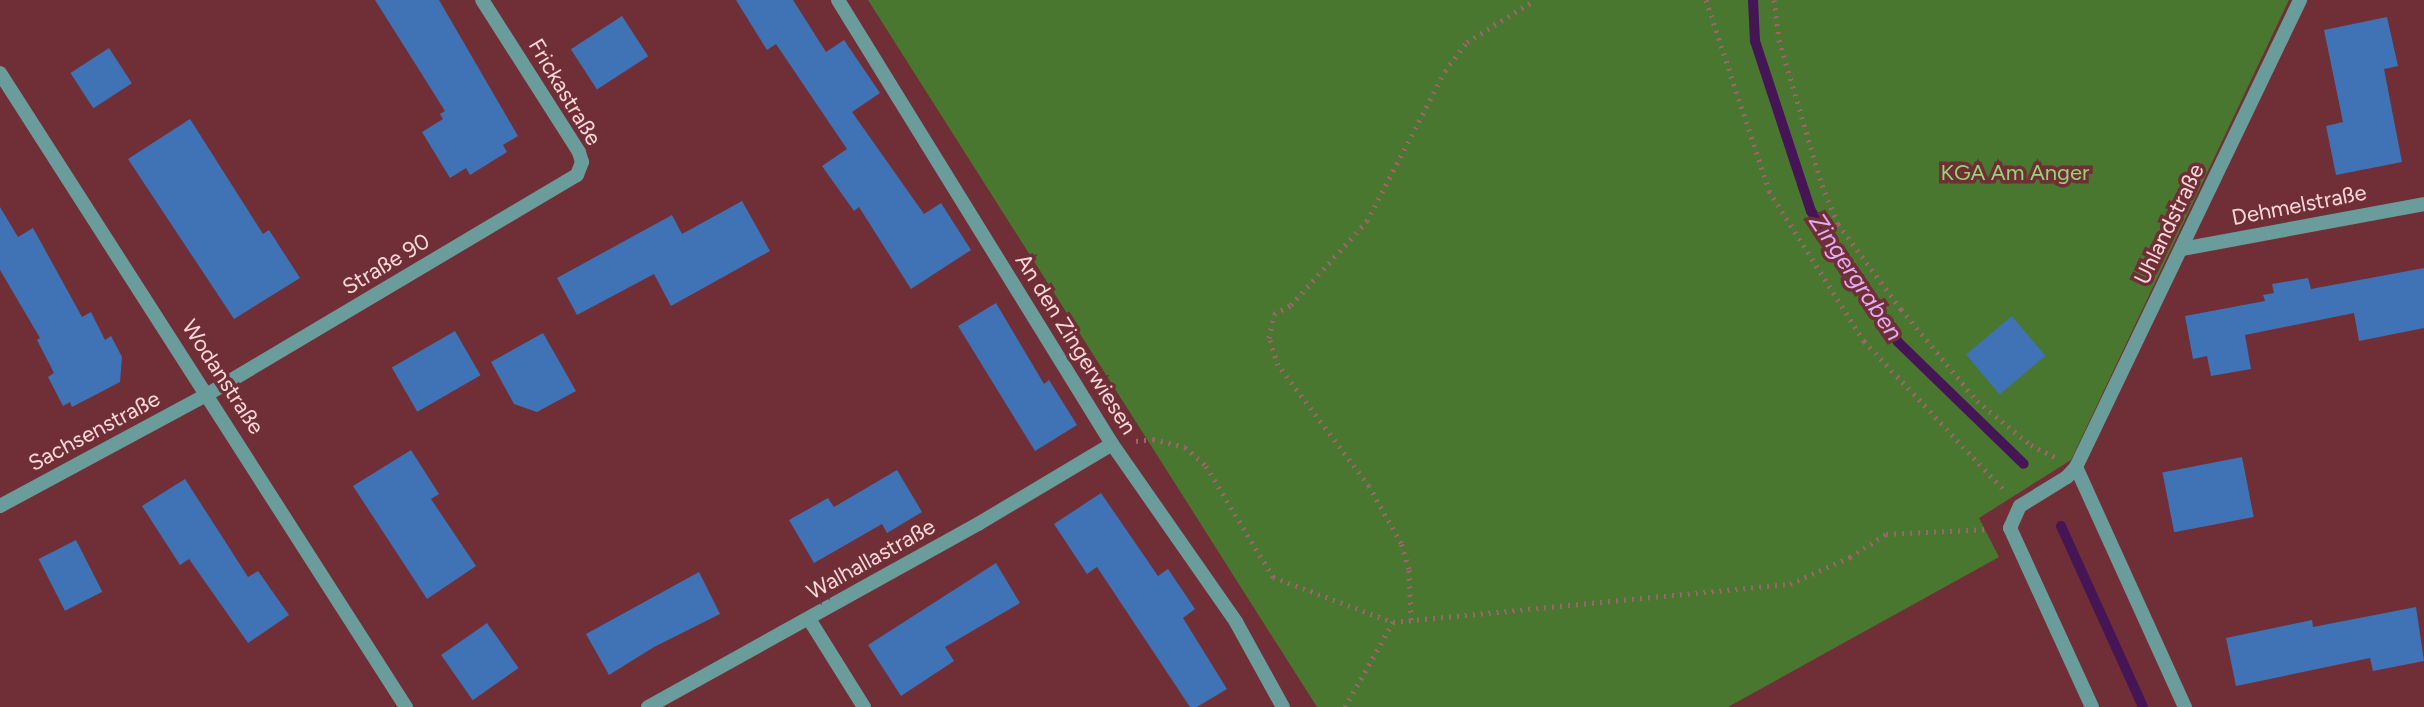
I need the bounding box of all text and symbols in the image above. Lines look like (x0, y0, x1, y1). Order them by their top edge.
street label: Frickastraße (523, 34, 607, 150)
street label: Uhlandstraße (2128, 159, 2210, 289)
park label: KGA Am Anger (1941, 160, 2089, 186)
street label: Dehmelstraße (2229, 179, 2369, 231)
water label: Zingergraben (1803, 208, 1909, 346)
street label: Straße 90 (338, 228, 434, 300)
street label: An den Zingerwiesen (1010, 249, 1142, 439)
street label: Wodanstraße (176, 315, 270, 439)
street label: Sachsenstraße (24, 385, 164, 477)
street label: Walhallastraße (802, 513, 940, 605)

